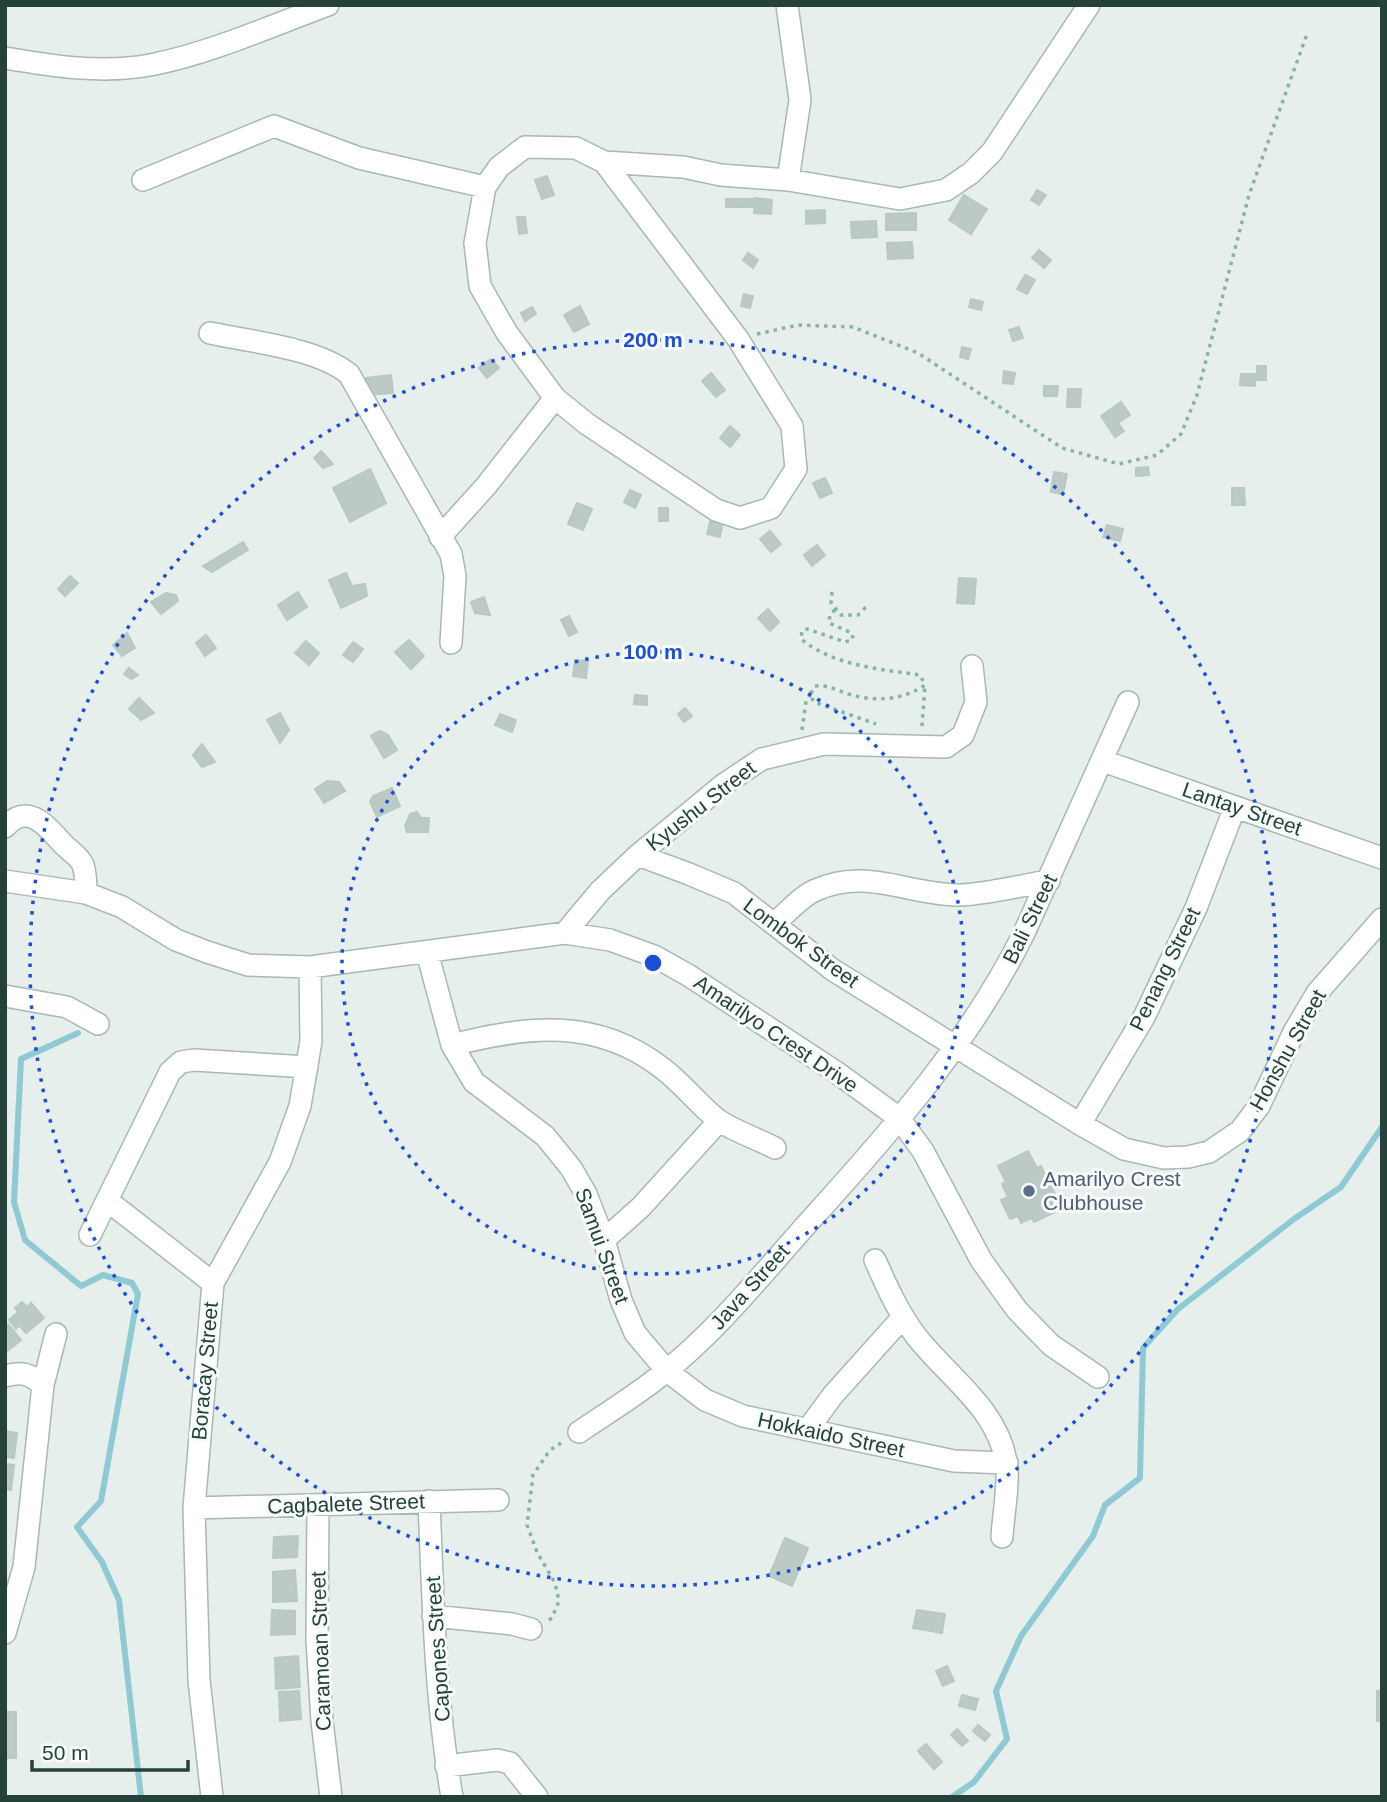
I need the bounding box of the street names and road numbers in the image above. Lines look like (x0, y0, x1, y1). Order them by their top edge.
street label: Kyushu Street (642, 756, 760, 855)
street label: Lantay Street (1179, 777, 1305, 840)
street label: Bali Street (998, 870, 1061, 967)
street label: Lombok Street (739, 893, 863, 992)
street label: Penang Street (1125, 903, 1204, 1034)
street label: Amarilyo Crest Drive (690, 970, 863, 1097)
street label: Honshu Street (1245, 985, 1330, 1114)
street label: Samui Street (571, 1185, 634, 1307)
street label: Java Street (706, 1239, 794, 1334)
street label: Boracay Street (187, 1301, 222, 1441)
street label: Hokkaido Street (756, 1408, 907, 1461)
street label: Cagbalete Street (267, 1489, 425, 1518)
street label: Caramoan Street (306, 1571, 335, 1731)
street label: Capones Street (421, 1575, 454, 1723)

